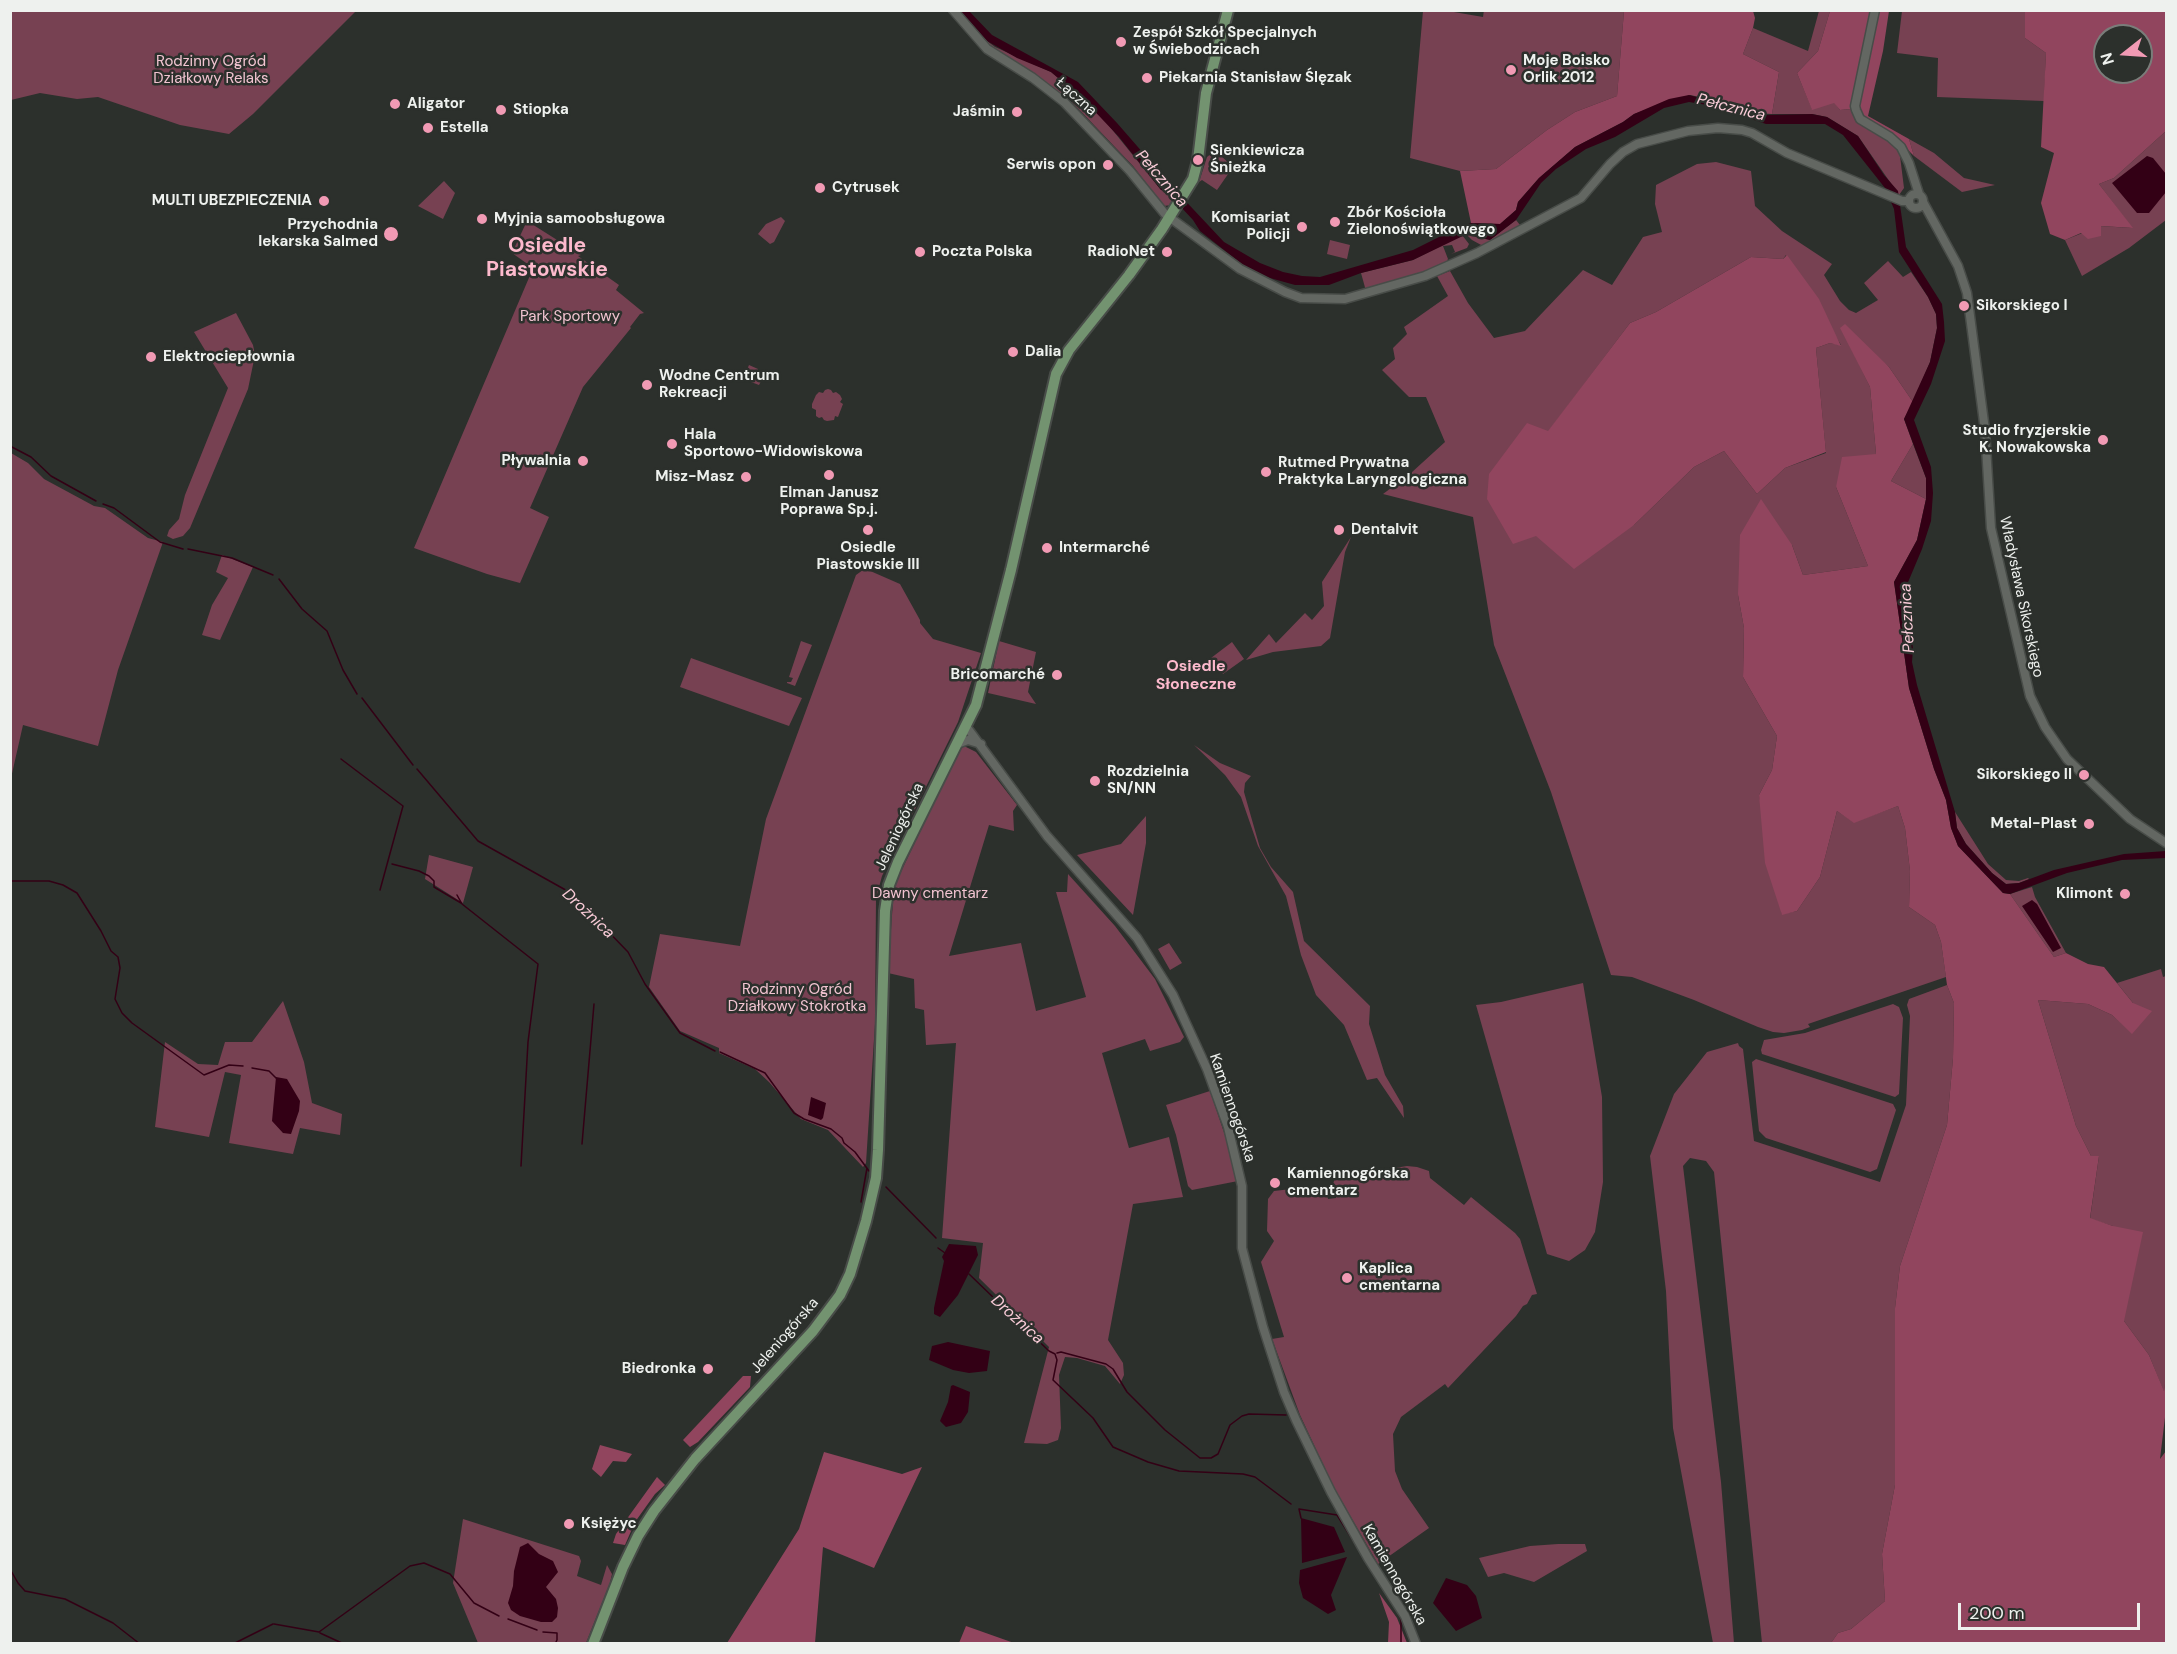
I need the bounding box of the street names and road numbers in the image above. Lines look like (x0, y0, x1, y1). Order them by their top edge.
street label: Łączna (1052, 74, 1100, 120)
street label: Władysława Sikorskiego (1995, 515, 2047, 679)
street label: Jeleniogórska (872, 780, 928, 874)
street label: Kamiennogórska (1205, 1051, 1259, 1165)
street label: Jeleniogórska (747, 1294, 823, 1378)
street label: Kamiennogórska (1358, 1521, 1430, 1629)

